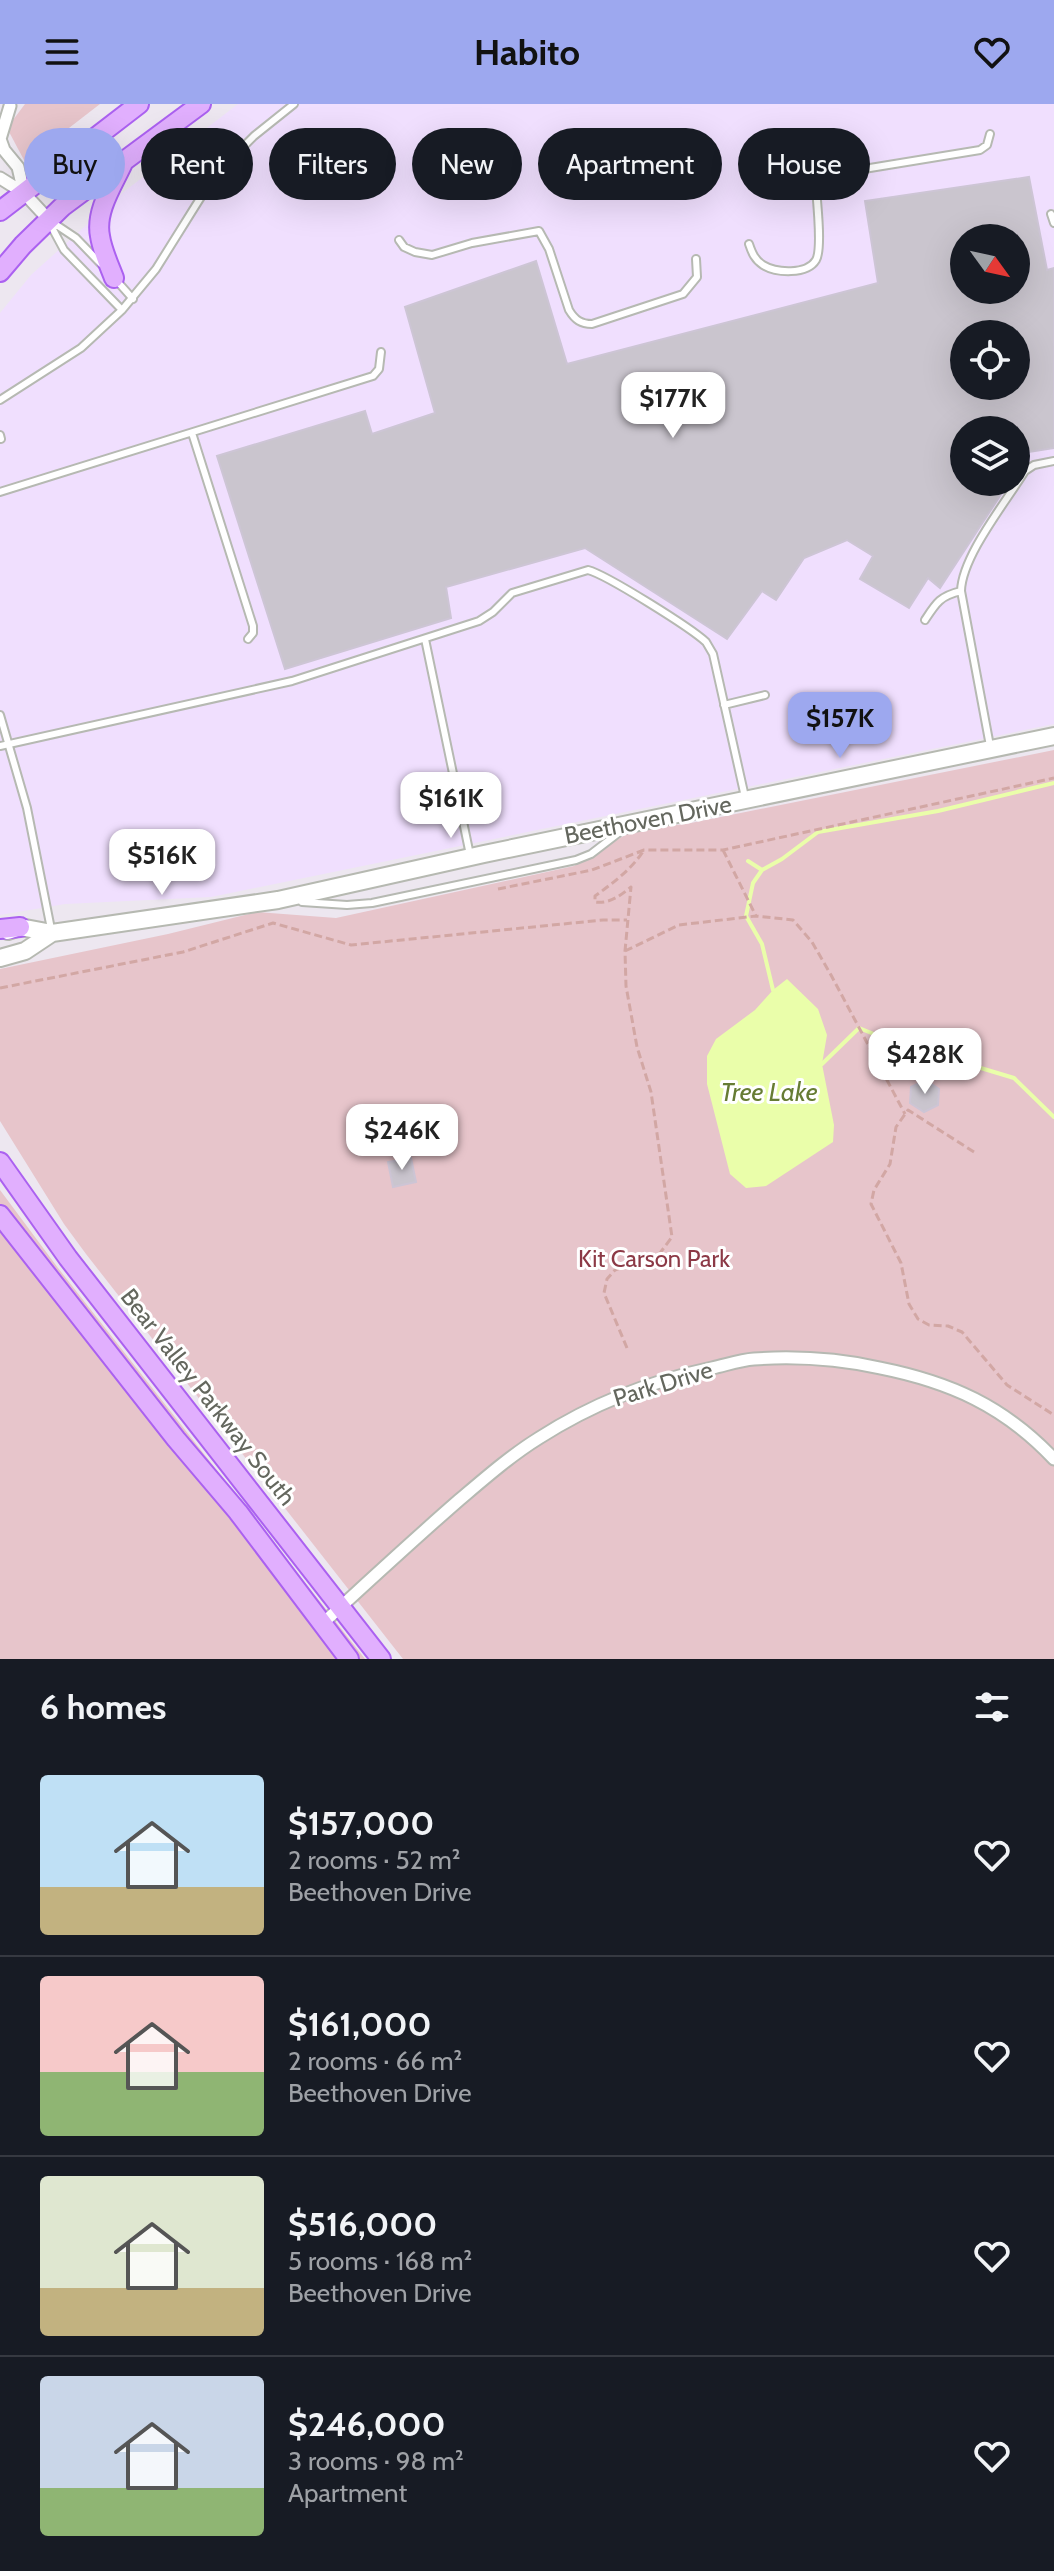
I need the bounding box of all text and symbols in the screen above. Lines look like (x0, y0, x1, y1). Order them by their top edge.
icon: menu (40, 30, 84, 74)
text: Habito (474, 30, 580, 74)
icon: heart (970, 30, 1014, 74)
chip: Buy (24, 128, 125, 200)
chip: Rent (141, 128, 253, 200)
chip: Filters (269, 128, 396, 200)
chip: New (412, 128, 522, 200)
chip: Apartment (538, 128, 722, 200)
chip: House (738, 128, 870, 200)
north arrow (950, 224, 1030, 304)
map controls (950, 224, 1030, 496)
button: locate (950, 320, 1030, 400)
pin: $177K (617, 372, 729, 440)
text: $177K (639, 382, 707, 414)
button: layers (950, 416, 1030, 496)
pin: $157K (784, 692, 896, 760)
text: $157K (806, 702, 874, 734)
pin: $161K (395, 772, 507, 840)
text: $161K (418, 782, 484, 814)
street label: Beethoven Drive (562, 789, 734, 850)
pin: $516K (106, 829, 218, 897)
text: $516K (127, 839, 197, 871)
pin: $428K (869, 1028, 981, 1096)
text: $428K (887, 1038, 964, 1070)
water label: Tree Lake (720, 1076, 818, 1108)
pin: $246K (346, 1104, 458, 1172)
text: $246K (364, 1114, 440, 1146)
park label: Kit Carson Park (578, 1244, 730, 1273)
street label: Bear Valley Parkway South (115, 1282, 302, 1511)
street label: Park Drive (610, 1355, 716, 1412)
icon: filters (970, 1685, 1014, 1729)
text: 6 homes (40, 1686, 166, 1728)
text: $157,000 (288, 1802, 434, 1844)
icon: home (104, 1807, 200, 1903)
icon: heart (970, 1833, 1014, 1877)
text: 2 rooms · 52 m² (288, 1844, 460, 1876)
text: Beethoven Drive (288, 1876, 472, 1908)
text: $161,000 (288, 2003, 432, 2045)
icon: home (104, 2008, 200, 2104)
icon: heart (970, 2034, 1014, 2078)
text: 2 rooms · 66 m² (288, 2045, 462, 2077)
text: Beethoven Drive (288, 2077, 472, 2109)
text: $516,000 (288, 2203, 437, 2245)
icon: home (104, 2208, 200, 2304)
icon: heart (970, 2234, 1014, 2278)
text: 5 rooms · 168 m² (288, 2245, 472, 2277)
text: Beethoven Drive (288, 2277, 472, 2309)
text: $246,000 (288, 2403, 446, 2445)
icon: home (104, 2408, 200, 2504)
icon: heart (970, 2434, 1014, 2478)
text: 3 rooms · 98 m² (288, 2445, 464, 2477)
text: Apartment (288, 2477, 407, 2509)

